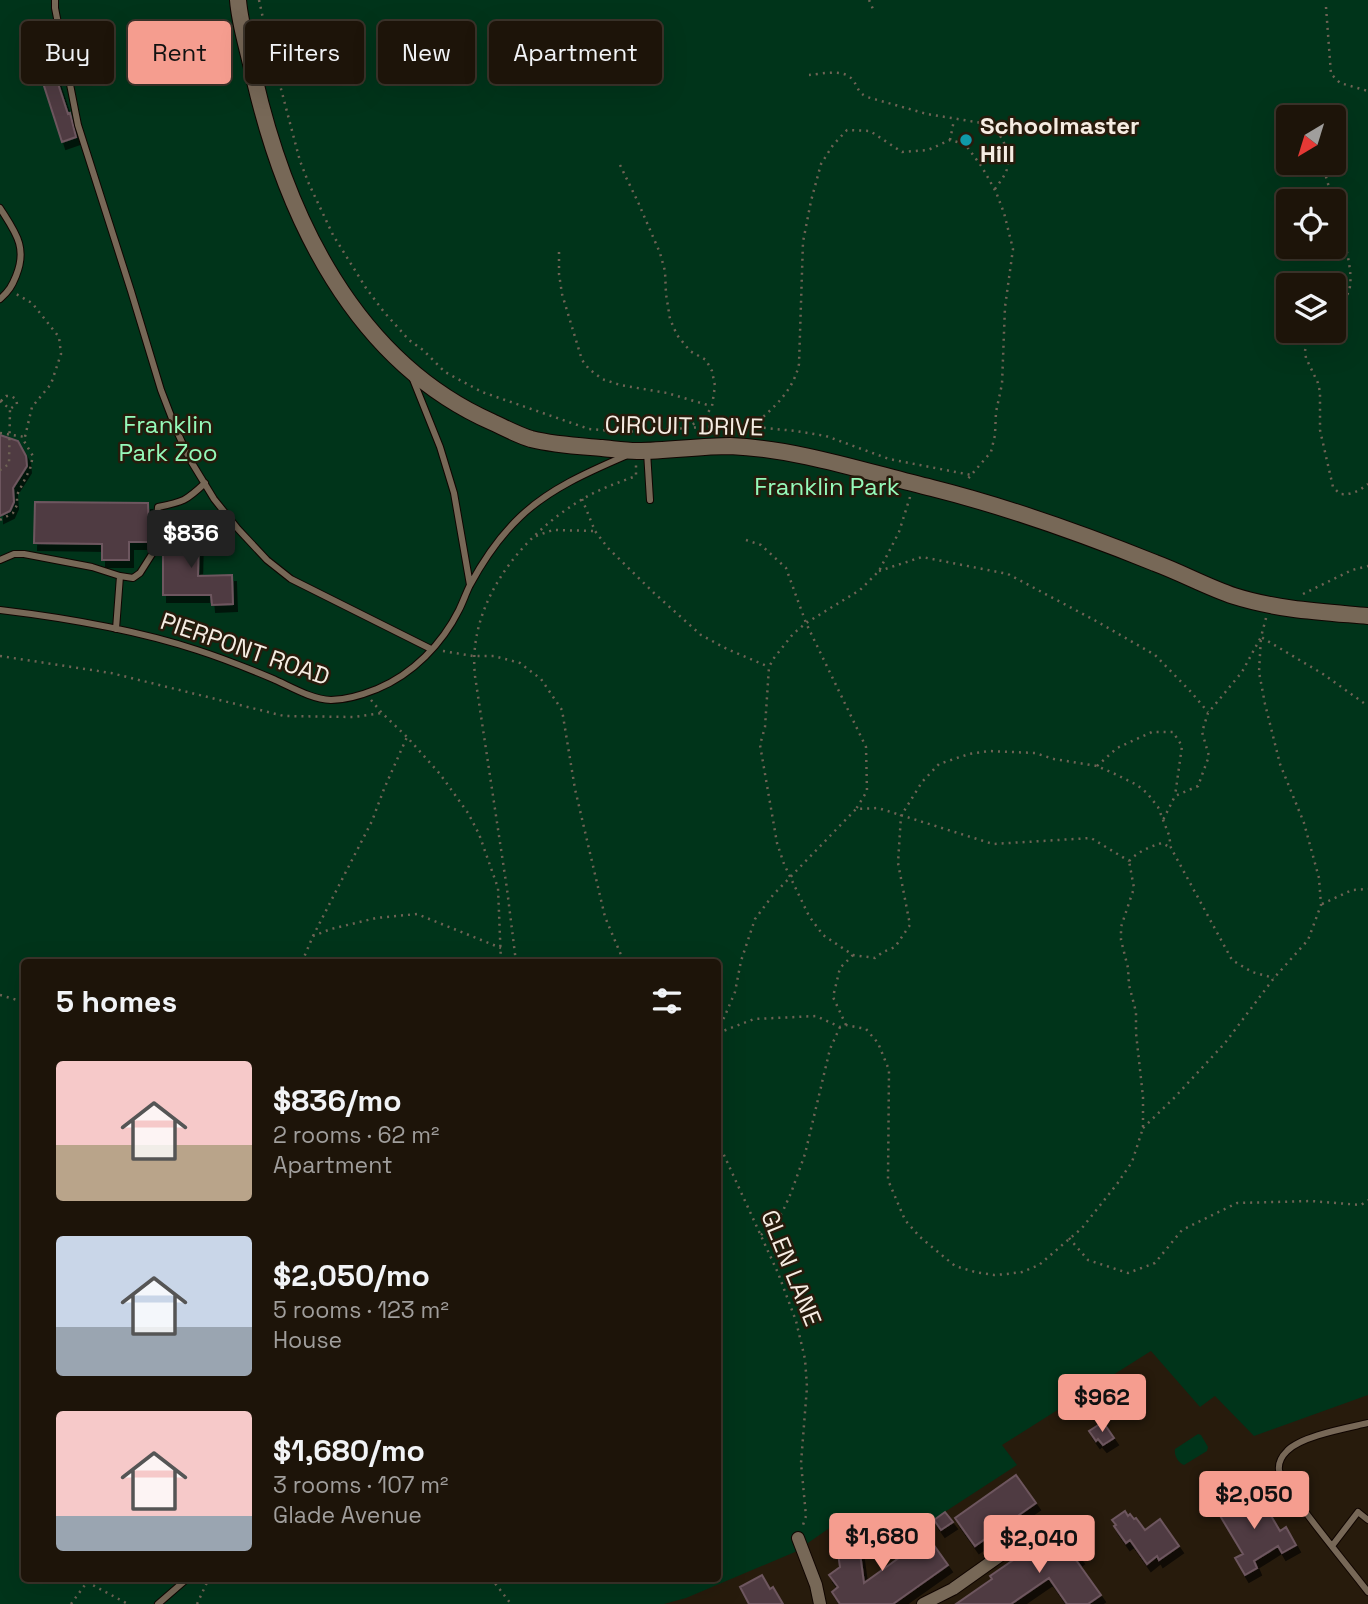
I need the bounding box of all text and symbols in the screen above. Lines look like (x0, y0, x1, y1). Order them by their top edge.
chip: Buy (21, 21, 114, 84)
chip: Rent (128, 21, 231, 84)
chip: Filters (245, 21, 364, 84)
chip: New (378, 21, 475, 84)
chip: Apartment (489, 21, 662, 84)
north arrow (1276, 105, 1346, 175)
map controls (1276, 105, 1346, 343)
place label: Schoolmaster Hill (980, 110, 1140, 169)
marker: Schoolmaster Hill (958, 132, 974, 148)
button: locate (1276, 189, 1346, 259)
button: layers (1276, 273, 1346, 343)
park label: Franklin Park Zoo (118, 409, 218, 468)
street label: CIRCUIT DRIVE (604, 409, 764, 442)
park label: Franklin Park (754, 471, 900, 502)
pin: $836 (150, 510, 232, 570)
text: $836 (163, 518, 219, 548)
street label: PIERPONT ROAD (156, 605, 334, 692)
text: 5 homes (56, 982, 177, 1021)
icon: filters (648, 982, 686, 1020)
text: $836/mo (273, 1081, 402, 1120)
icon: home (112, 1089, 196, 1173)
text: 2 rooms · 62 m² (273, 1120, 439, 1150)
text: Apartment (273, 1150, 393, 1180)
street label: GLEN LANE (754, 1205, 829, 1330)
text: $2,050/mo (273, 1256, 430, 1295)
icon: home (112, 1264, 196, 1348)
text: 5 rooms · 123 m² (273, 1295, 449, 1325)
text: House (273, 1325, 342, 1355)
pin: $962 (1061, 1374, 1143, 1434)
text: $962 (1074, 1382, 1130, 1412)
text: $1,680/mo (273, 1431, 425, 1470)
icon: home (112, 1439, 196, 1523)
text: 3 rooms · 107 m² (273, 1470, 449, 1500)
pin: $2,050 (1197, 1472, 1311, 1531)
text: $2,050 (1215, 1479, 1293, 1509)
text: Glade Avenue (273, 1500, 422, 1530)
pin: $1,680 (825, 1514, 939, 1573)
pin: $2,040 (982, 1516, 1096, 1575)
text: $1,680 (845, 1521, 919, 1551)
text: $2,040 (1000, 1523, 1078, 1553)

